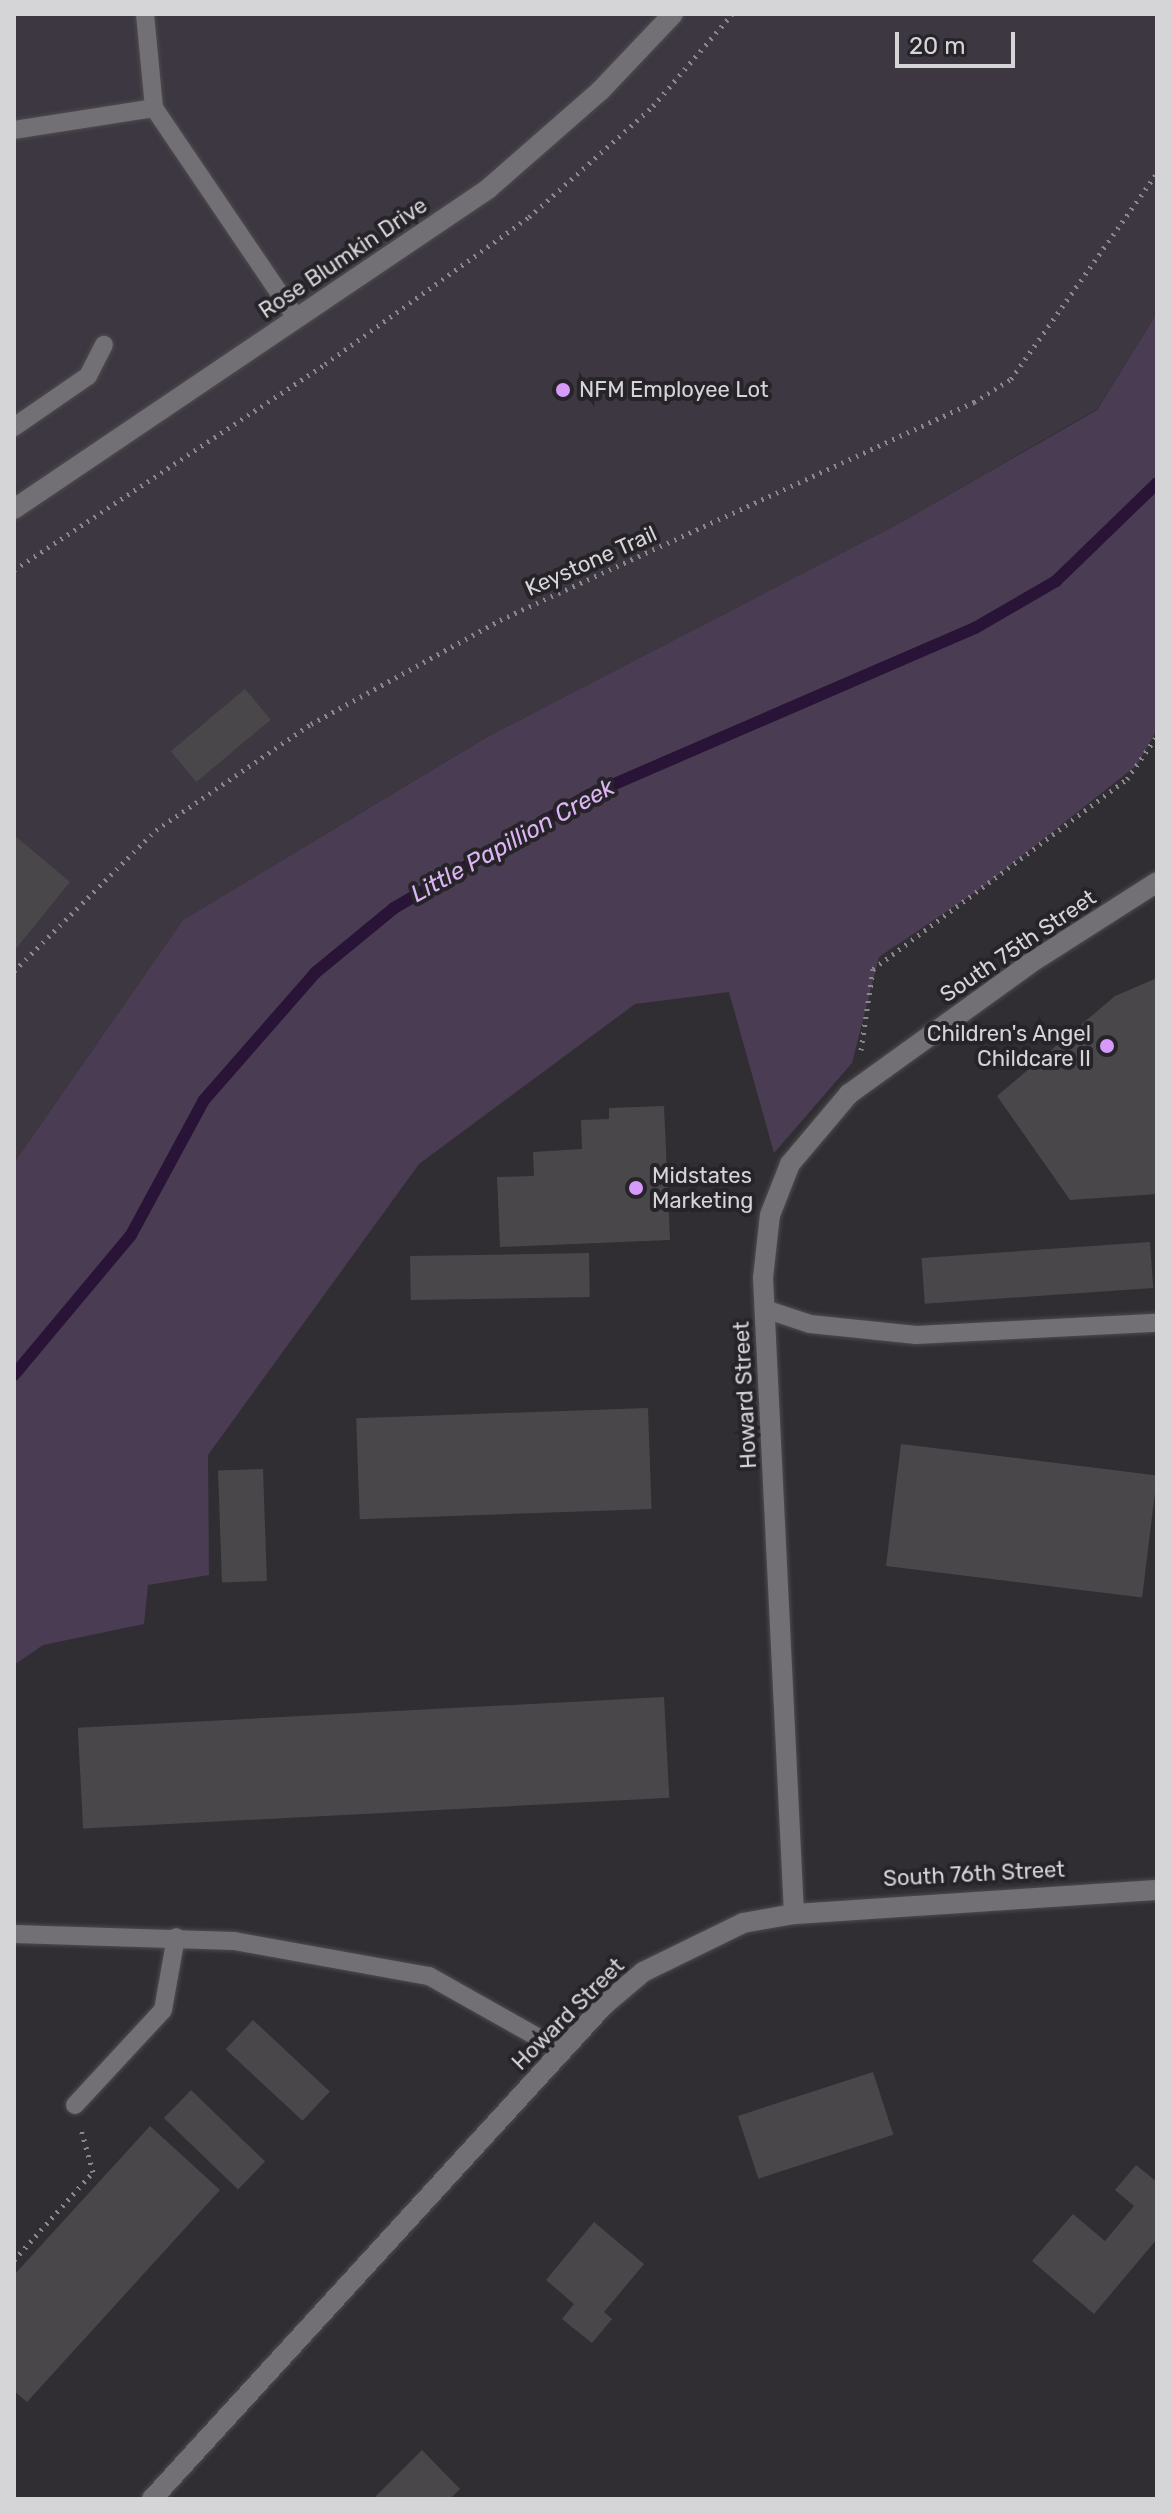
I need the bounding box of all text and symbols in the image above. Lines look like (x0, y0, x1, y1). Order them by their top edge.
scale bar (899, 16, 1019, 66)
text: 20 m (909, 32, 966, 60)
street label: Rose Blumkin Drive (254, 192, 432, 324)
place label: NFM Employee Lot (579, 377, 769, 403)
marker: NFM Employee Lot (554, 381, 572, 399)
street label: Keystone Trail (521, 520, 661, 602)
water label: Little Papillion Creek (406, 773, 620, 909)
street label: South 75th Street (935, 884, 1101, 1008)
place label: Children's Angel Childcare II (926, 1020, 1091, 1072)
marker: Children's Angel Childcare II (1098, 1037, 1116, 1055)
place label: Midstates Marketing (652, 1162, 753, 1214)
marker: Midstates Marketing (627, 1179, 645, 1197)
street label: Howard Street (728, 1321, 762, 1469)
street label: South 76th Street (883, 1856, 1065, 1892)
street label: Howard Street (506, 1952, 630, 2076)

